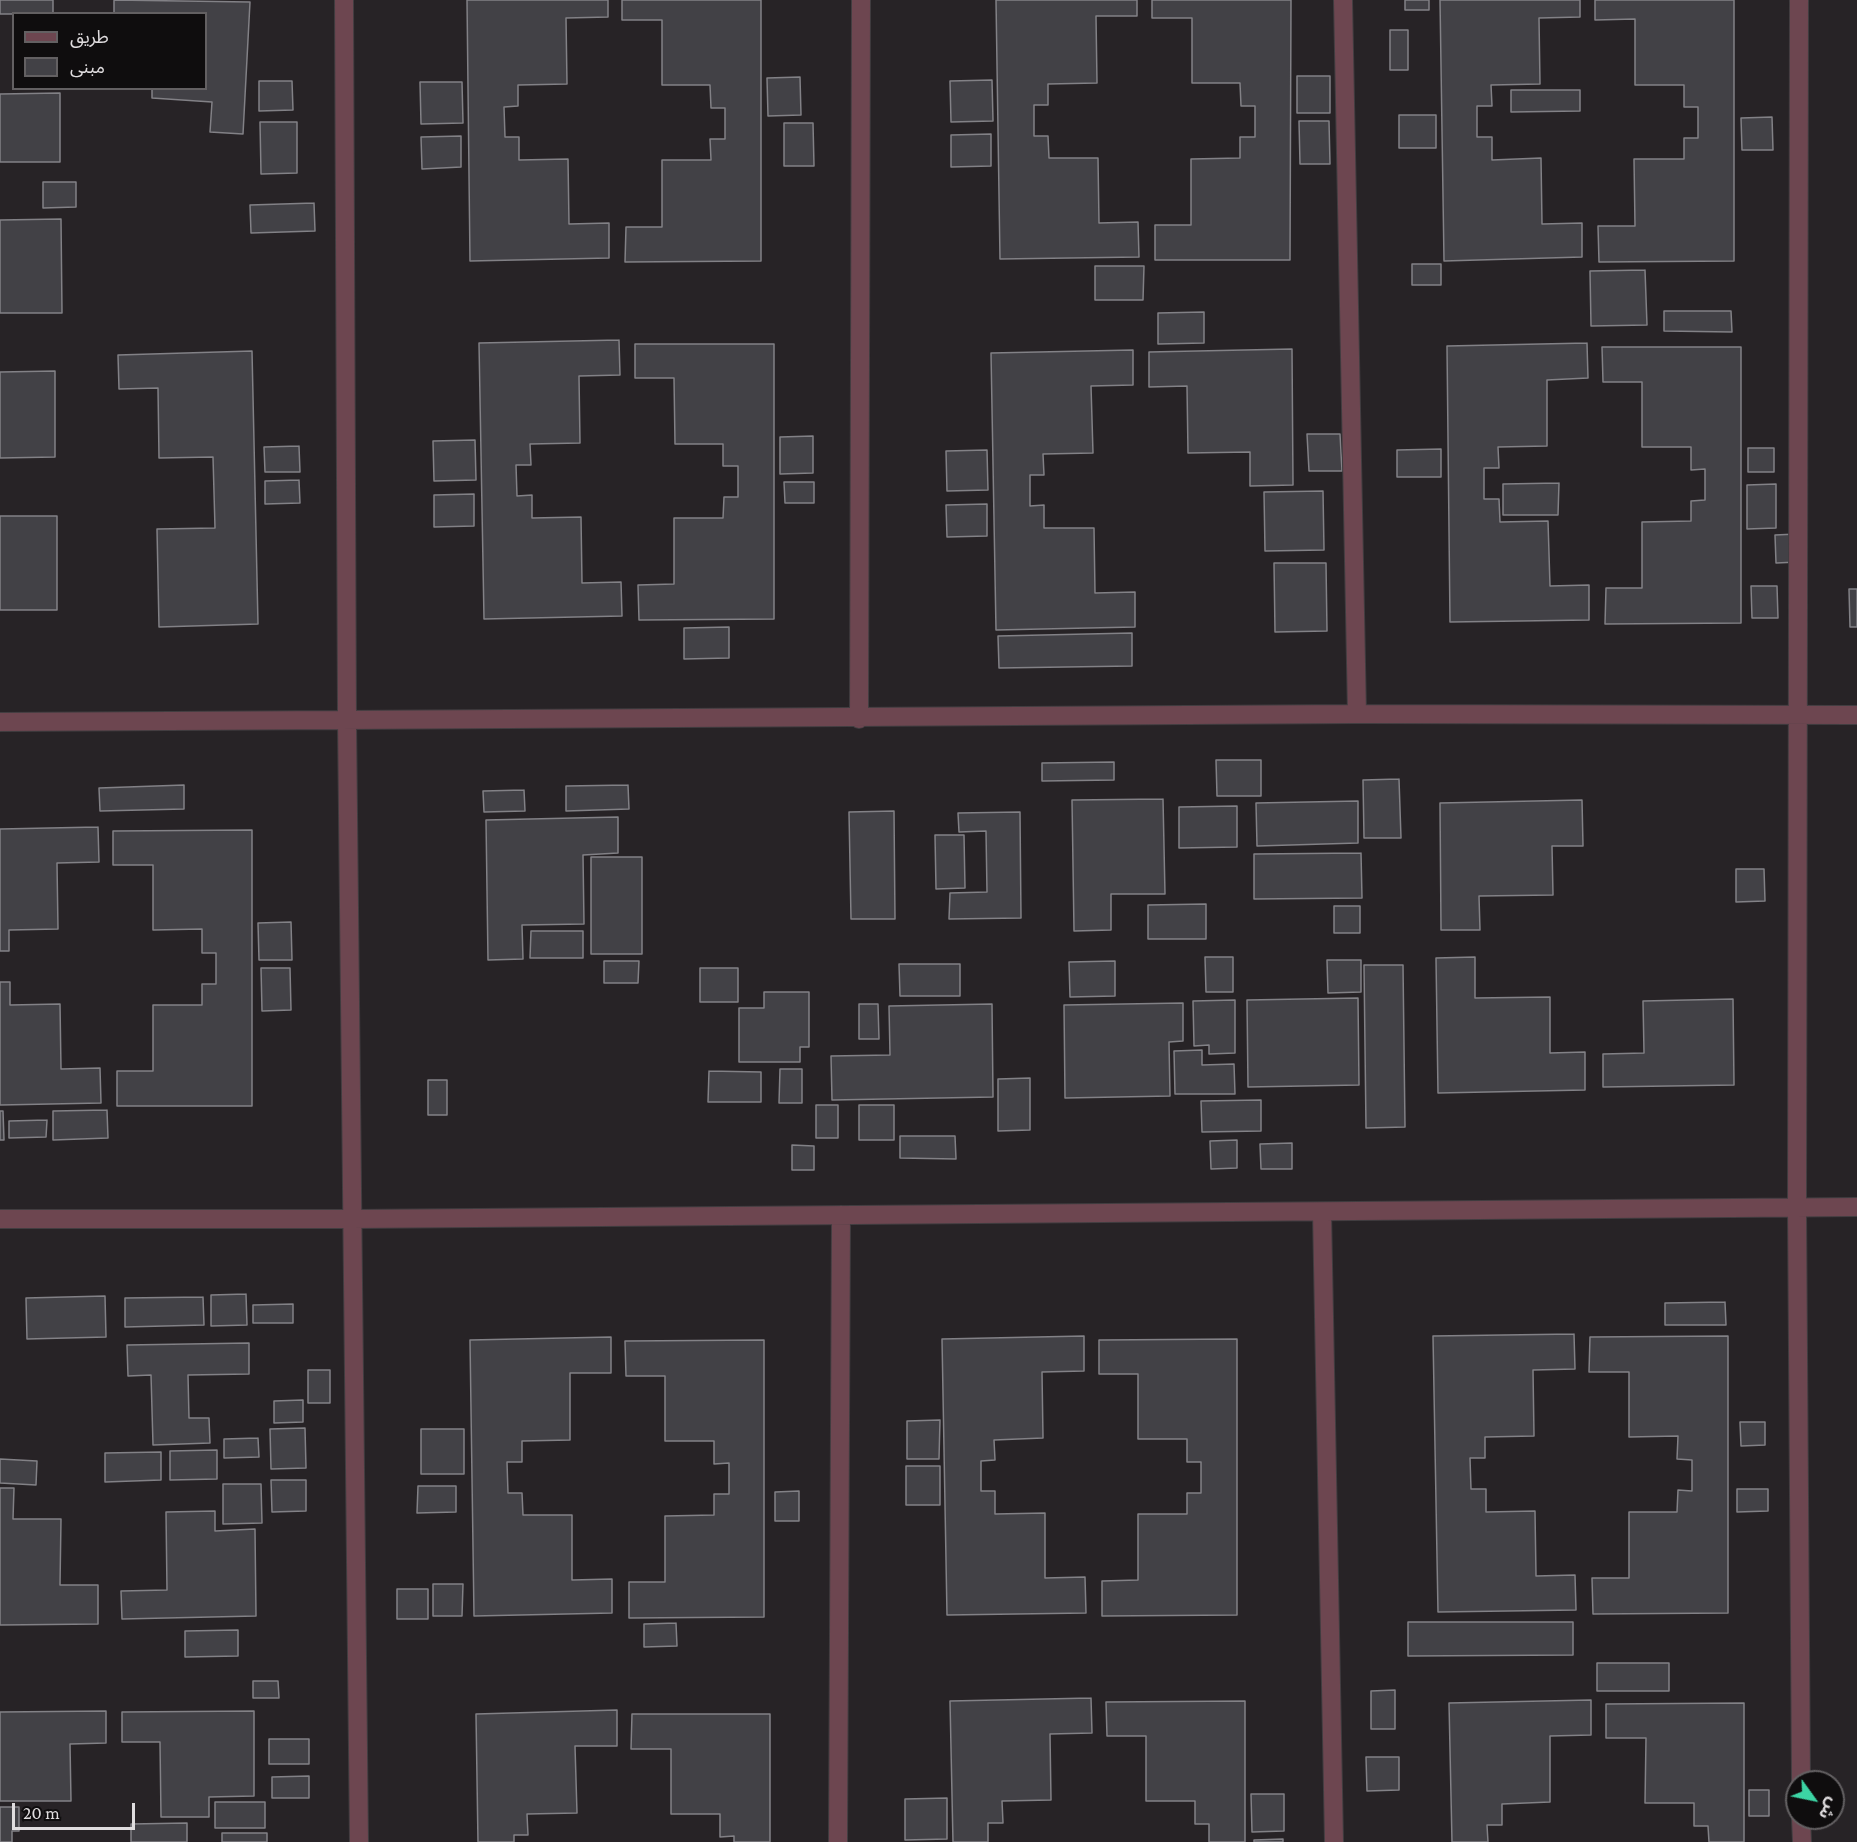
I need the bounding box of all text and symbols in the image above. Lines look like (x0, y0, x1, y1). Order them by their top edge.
legend (12, 12, 207, 90)
text: طريق (70, 27, 109, 47)
text: مبنى (70, 57, 105, 77)
north arrow (1785, 1770, 1845, 1830)
scale bar (15, 1791, 138, 1829)
text: ش (1816, 1795, 1842, 1823)
text: 20 m (23, 1803, 60, 1823)

